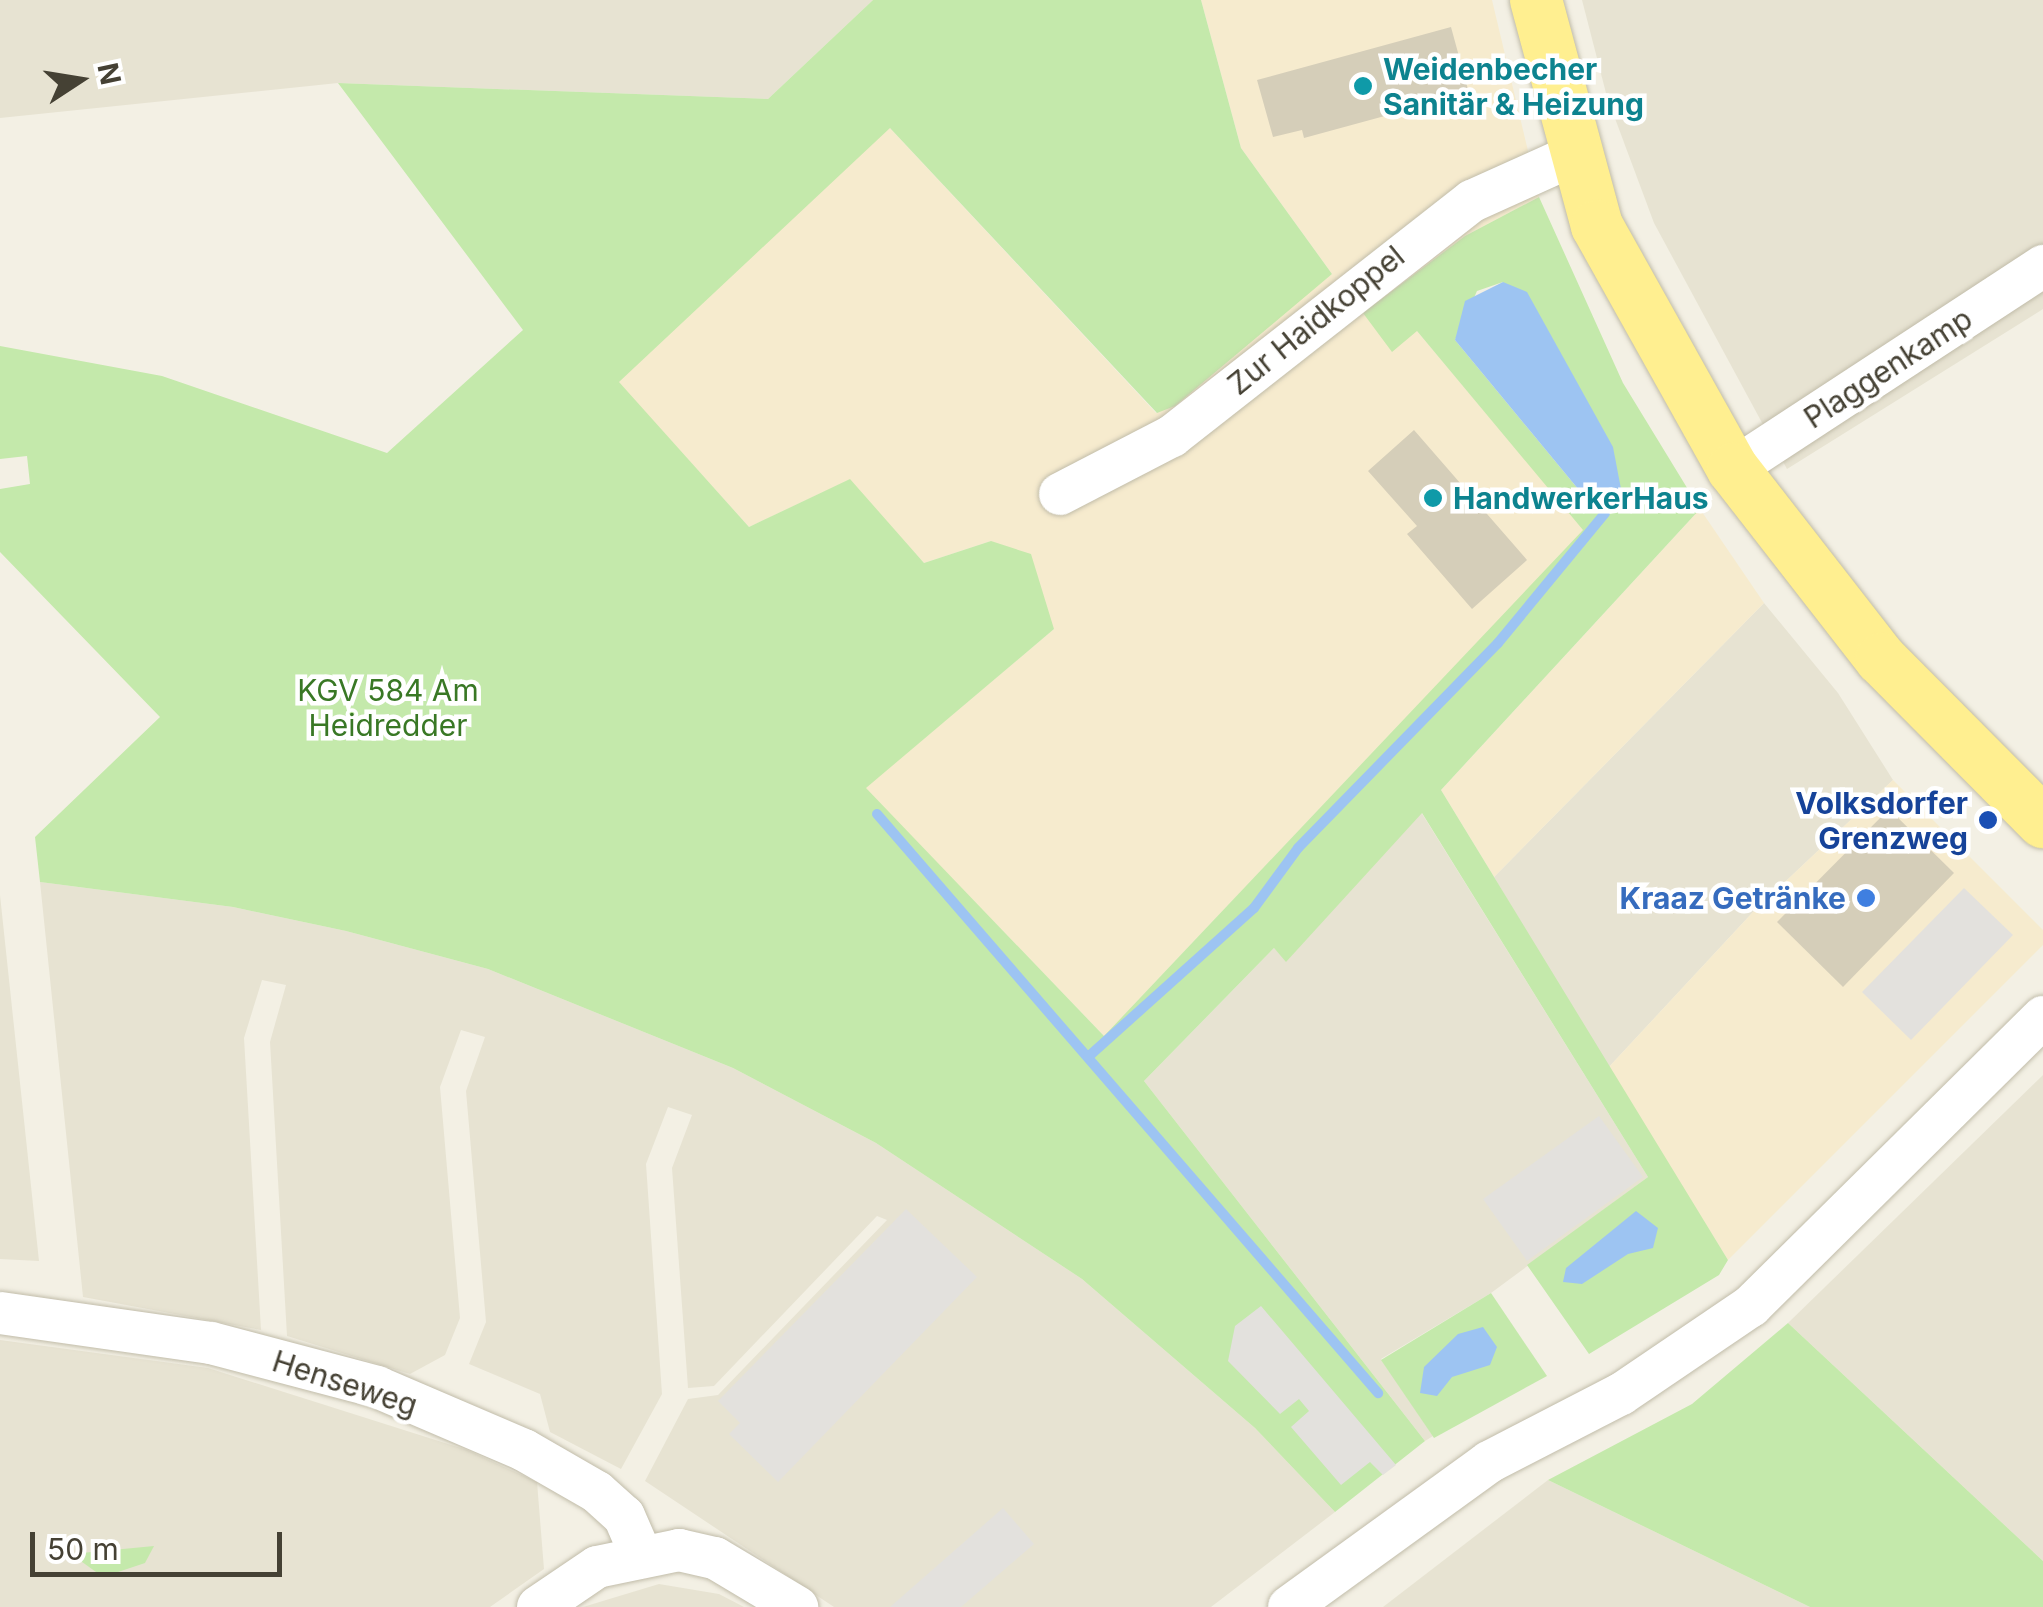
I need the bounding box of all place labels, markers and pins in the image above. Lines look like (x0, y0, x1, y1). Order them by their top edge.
place label: Weidenbecher Sanitär & Heizung (1383, 51, 1644, 122)
marker: Weidenbecher Sanitär & Heizung (1352, 75, 1374, 97)
place label: HandwerkerHaus (1453, 480, 1709, 516)
marker: HandwerkerHaus (1422, 487, 1444, 509)
place label: Volksdorfer Grenzweg (1795, 785, 1968, 856)
marker: Volksdorfer Grenzweg (1977, 809, 1999, 831)
place label: Kraaz Getränke (1620, 880, 1846, 916)
marker: Kraaz Getränke (1855, 887, 1877, 909)

